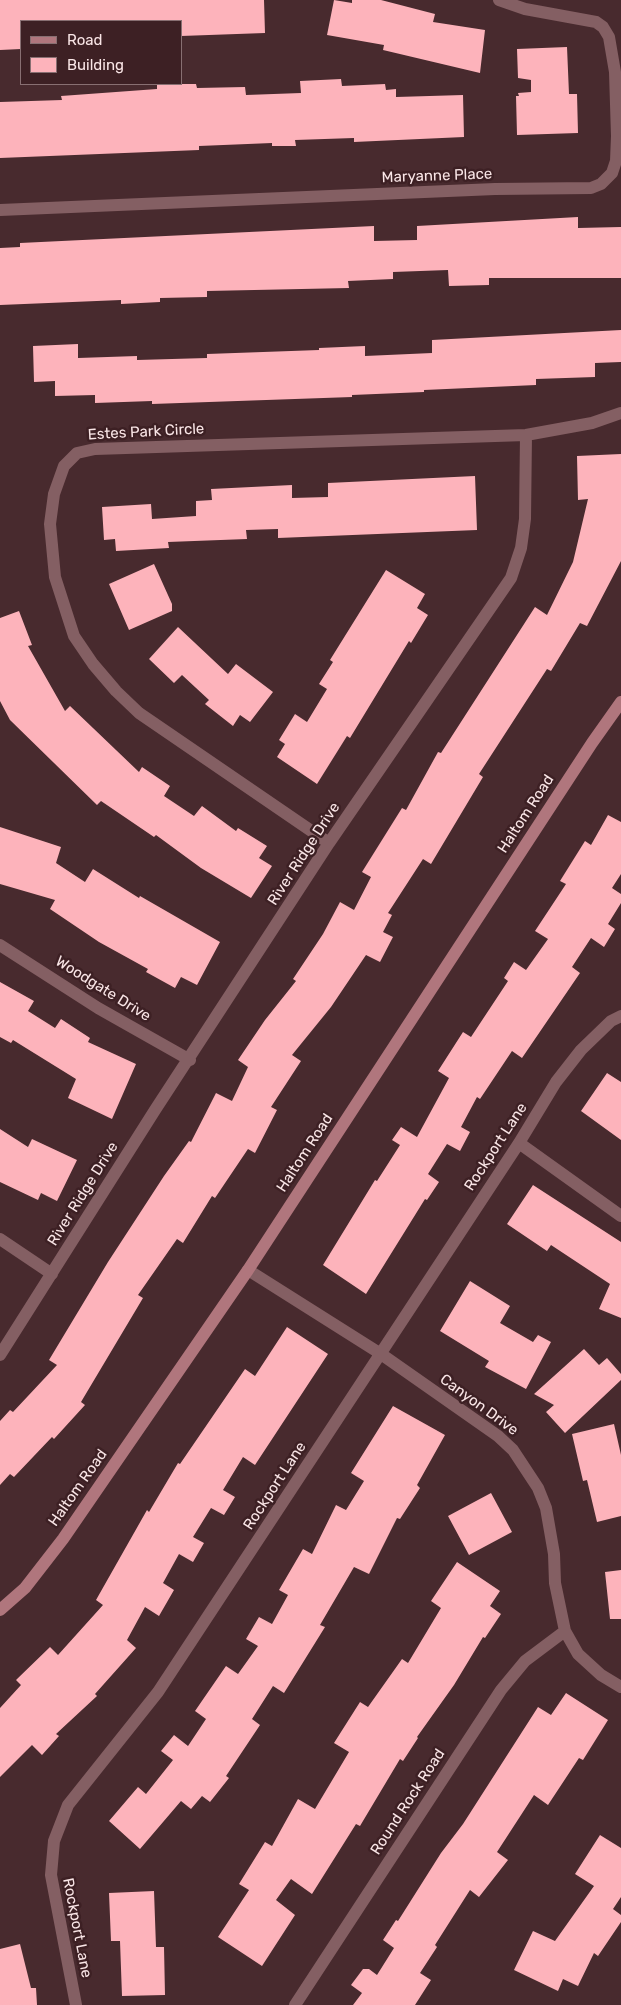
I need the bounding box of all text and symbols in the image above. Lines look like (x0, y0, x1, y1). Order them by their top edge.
legend (20, 20, 182, 85)
text: Road (67, 31, 103, 49)
text: Building (67, 56, 124, 74)
street label: Maryanne Place (381, 165, 493, 187)
street label: Estes Park Circle (87, 420, 205, 444)
street label: Haltom Road (494, 771, 558, 857)
street label: River Ridge Drive (264, 799, 344, 909)
street label: Woodgate Drive (52, 952, 154, 1026)
street label: Rockport Lane (461, 1100, 531, 1194)
street label: Haltom Road (273, 1110, 337, 1196)
street label: River Ridge Drive (44, 1139, 122, 1249)
street label: Canyon Drive (436, 1371, 522, 1439)
street label: Rockport Lane (240, 1439, 310, 1533)
street label: Haltom Road (45, 1446, 111, 1530)
street label: Round Rock Road (367, 1746, 449, 1858)
street label: Rockport Lane (58, 1877, 96, 1979)

